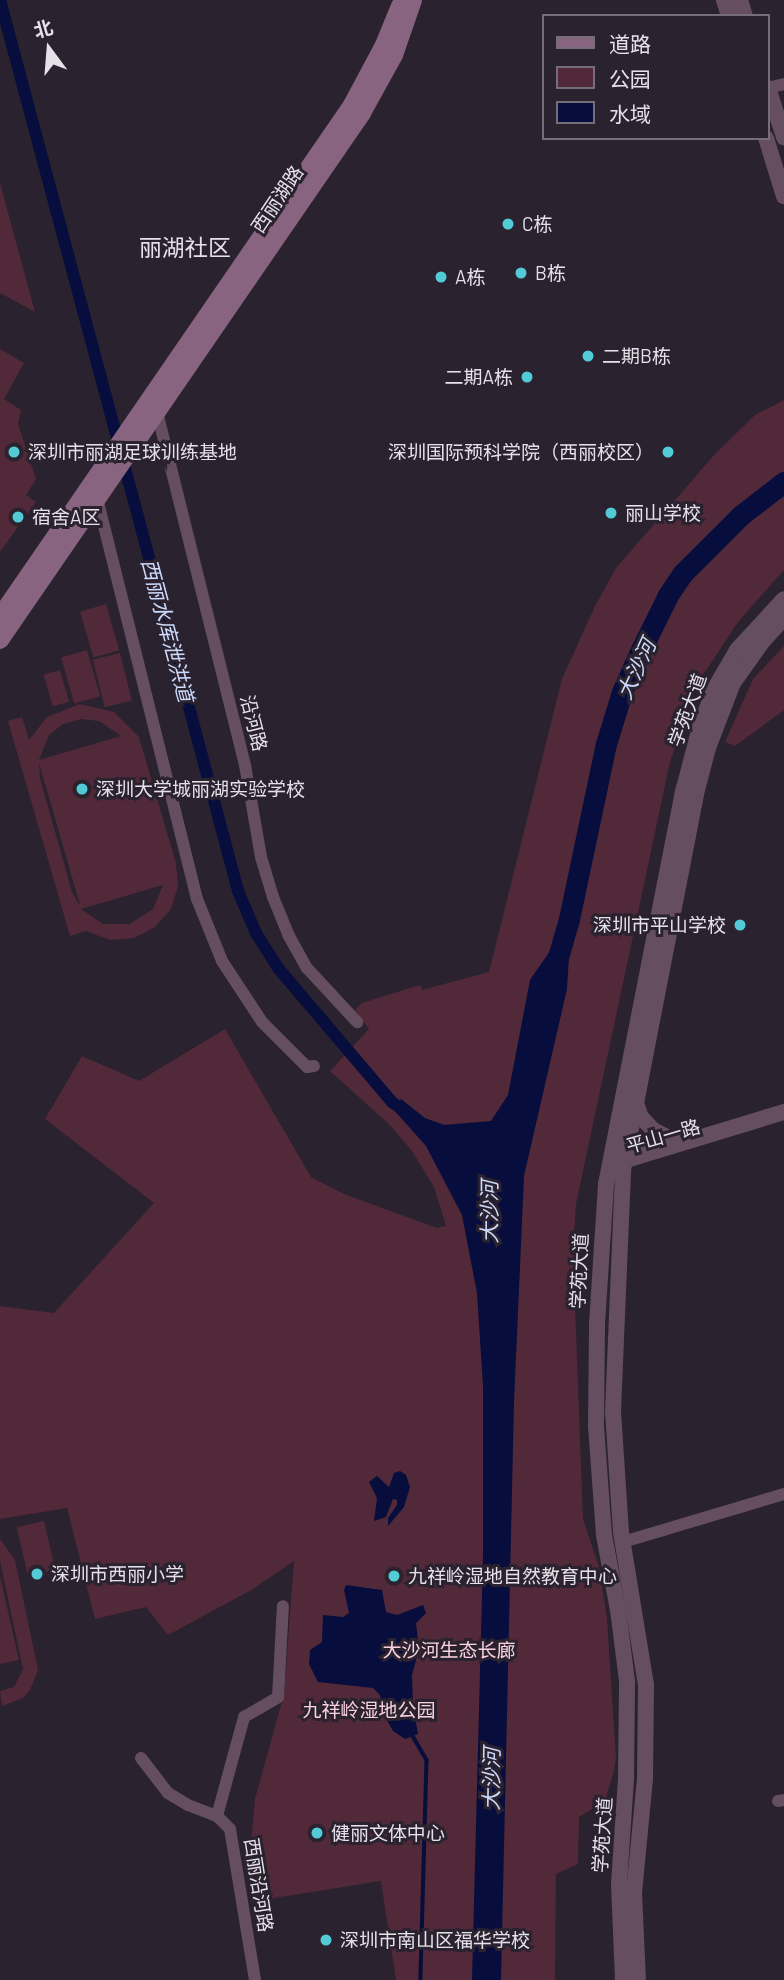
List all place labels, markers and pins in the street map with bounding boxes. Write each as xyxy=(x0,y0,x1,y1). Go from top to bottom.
place label: C栋 xyxy=(522,213,553,235)
marker: C栋 xyxy=(500,216,516,232)
place label: B栋 xyxy=(535,262,566,284)
marker: B栋 xyxy=(513,265,529,281)
place label: A栋 xyxy=(455,266,486,288)
marker: A栋 xyxy=(433,269,449,285)
place label: 二期B栋 xyxy=(602,345,671,367)
marker: 二期B栋 xyxy=(580,348,596,364)
place label: 二期A栋 xyxy=(444,366,513,388)
marker: 二期A栋 xyxy=(519,369,535,385)
place label: 深圳市丽湖足球训练基地 xyxy=(28,441,237,463)
place label: 深圳国际预科学院（西丽校区） xyxy=(388,441,654,463)
marker: 深圳市丽湖足球训练基地 xyxy=(6,444,22,460)
marker: 深圳国际预科学院（西丽校区） xyxy=(660,444,676,460)
place label: 丽山学校 xyxy=(625,502,701,524)
marker: 丽山学校 xyxy=(603,505,619,521)
place label: 宿舍A区 xyxy=(32,506,101,528)
marker: 宿舍A区 xyxy=(10,509,26,525)
place label: 深圳大学城丽湖实验学校 xyxy=(96,778,305,800)
marker: 深圳大学城丽湖实验学校 xyxy=(74,781,90,797)
place label: 深圳市平山学校 xyxy=(593,914,726,936)
marker: 深圳市平山学校 xyxy=(732,917,748,933)
place label: 深圳市西丽小学 xyxy=(51,1563,184,1585)
place label: 九祥岭湿地自然教育中心 xyxy=(408,1565,617,1587)
marker: 深圳市西丽小学 xyxy=(29,1566,45,1582)
marker: 九祥岭湿地自然教育中心 xyxy=(386,1568,402,1584)
place label: 健丽文体中心 xyxy=(331,1822,445,1844)
marker: 健丽文体中心 xyxy=(309,1825,325,1841)
place label: 深圳市南山区福华学校 xyxy=(340,1929,530,1951)
marker: 深圳市南山区福华学校 xyxy=(318,1932,334,1948)

